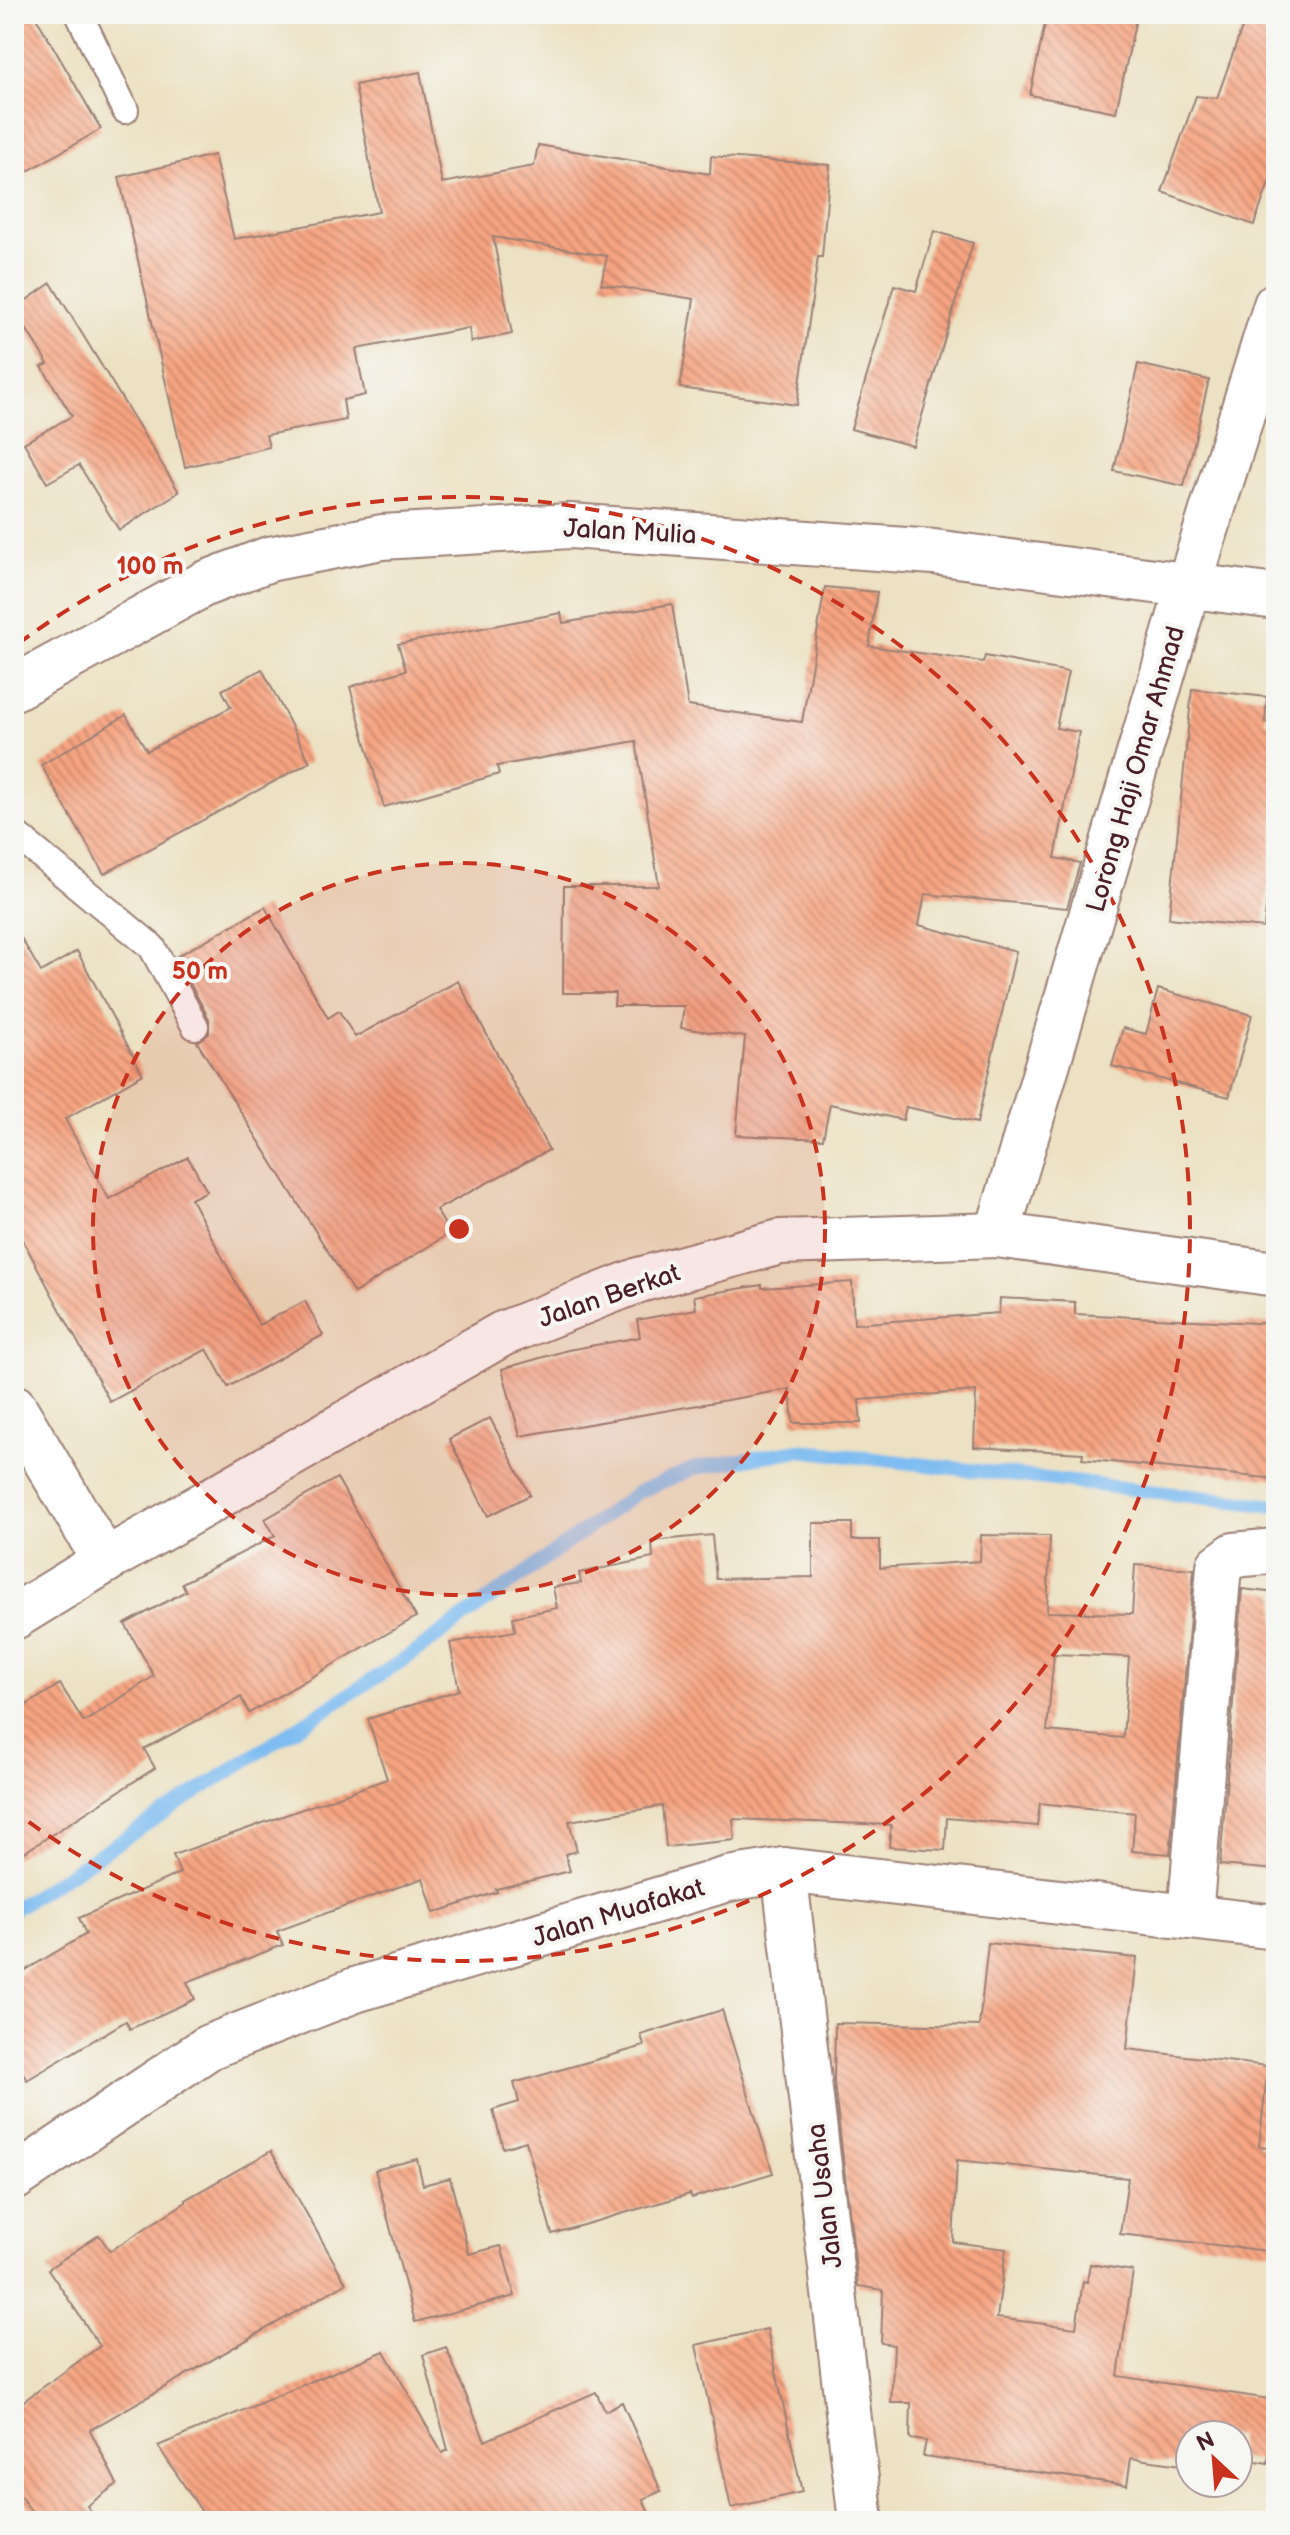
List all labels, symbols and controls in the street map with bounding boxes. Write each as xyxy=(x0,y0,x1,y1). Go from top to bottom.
street label: Jalan Mulia xyxy=(563,514,697,551)
text: 100 m xyxy=(117,552,183,581)
street label: Lorong Haji Omar Ahmad xyxy=(1081,623,1192,916)
text: 50 m xyxy=(172,957,228,986)
centre of rings xyxy=(445,1215,473,1243)
street label: Jalan Berkat xyxy=(535,1258,684,1335)
street label: Jalan Muafakat xyxy=(529,1873,708,1954)
street label: Jalan Usaha xyxy=(801,2122,850,2270)
north arrow xyxy=(1174,2419,1254,2499)
text: N xyxy=(1193,2427,1219,2458)

